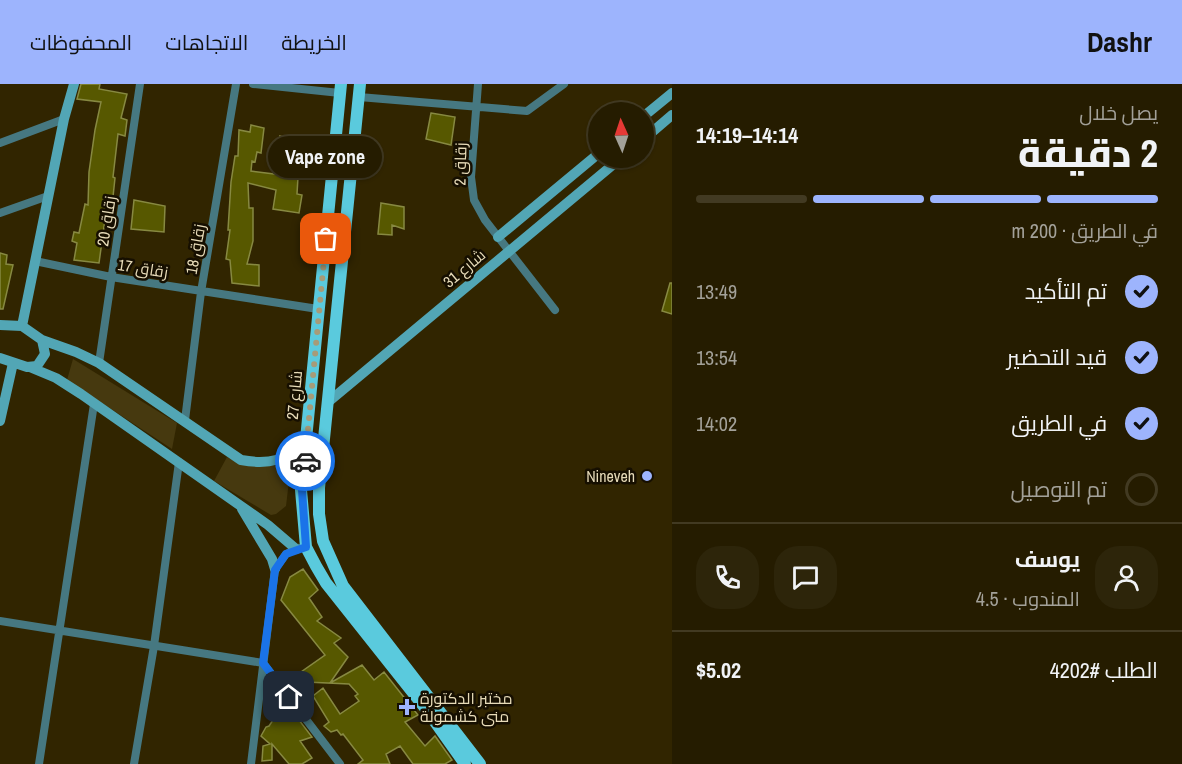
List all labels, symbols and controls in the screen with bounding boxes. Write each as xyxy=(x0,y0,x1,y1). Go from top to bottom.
text: Dashr xyxy=(1087,23,1152,61)
text: المحفوظات xyxy=(30,28,132,57)
text: الاتجاهات xyxy=(165,28,248,57)
text: الخريطة xyxy=(281,28,347,57)
text: يصل خلال xyxy=(1079,99,1158,126)
north arrow xyxy=(588,102,654,168)
map controls xyxy=(588,102,654,168)
text: 14:14–14:19 xyxy=(696,120,798,150)
text: 2 دقيقة xyxy=(1018,127,1158,179)
callout: Vape zone xyxy=(269,137,383,179)
street label: زقاق 2 xyxy=(449,142,471,186)
text: Vape zone xyxy=(285,143,365,170)
street label: زقاق 20 xyxy=(91,194,121,248)
pin xyxy=(300,213,351,264)
text: في الطريق · 200 m xyxy=(1012,217,1158,244)
street label: زقاق 18 xyxy=(180,222,210,276)
icon: bag xyxy=(309,222,342,255)
street label: شارع 31 xyxy=(438,244,491,293)
street label: زقاق 17 xyxy=(116,253,170,283)
icon: check xyxy=(1125,275,1158,308)
text: تم التأكيد xyxy=(1025,276,1107,306)
text: 13:49 xyxy=(696,278,737,305)
icon: check xyxy=(1125,341,1158,374)
text: قيد التحضير xyxy=(1007,342,1107,372)
text: 13:54 xyxy=(696,344,737,371)
street label: شارع 27 xyxy=(281,370,308,421)
icon: check xyxy=(1125,407,1158,440)
text: في الطريق xyxy=(1011,408,1107,438)
text: 14:02 xyxy=(696,410,737,437)
courier xyxy=(275,431,335,491)
icon: car xyxy=(289,445,322,478)
place label: Nineveh xyxy=(586,465,635,487)
marker: Nineveh xyxy=(640,469,654,483)
text: تم التوصيل xyxy=(1011,474,1107,504)
text: يوسف xyxy=(1015,544,1080,574)
button: phone xyxy=(696,546,759,609)
button: chat xyxy=(774,546,837,609)
button: person xyxy=(1095,546,1158,609)
text: المندوب · 4.5 xyxy=(976,585,1080,612)
text: $5.02 xyxy=(696,655,741,685)
text: الطلب #4202 xyxy=(1050,655,1158,685)
pin xyxy=(263,671,314,722)
icon: home xyxy=(272,680,305,713)
place label: مختبر الدكتورة منى كشمولة xyxy=(420,687,513,727)
marker: مختبر الدكتورة منى كشمولة xyxy=(398,698,416,716)

